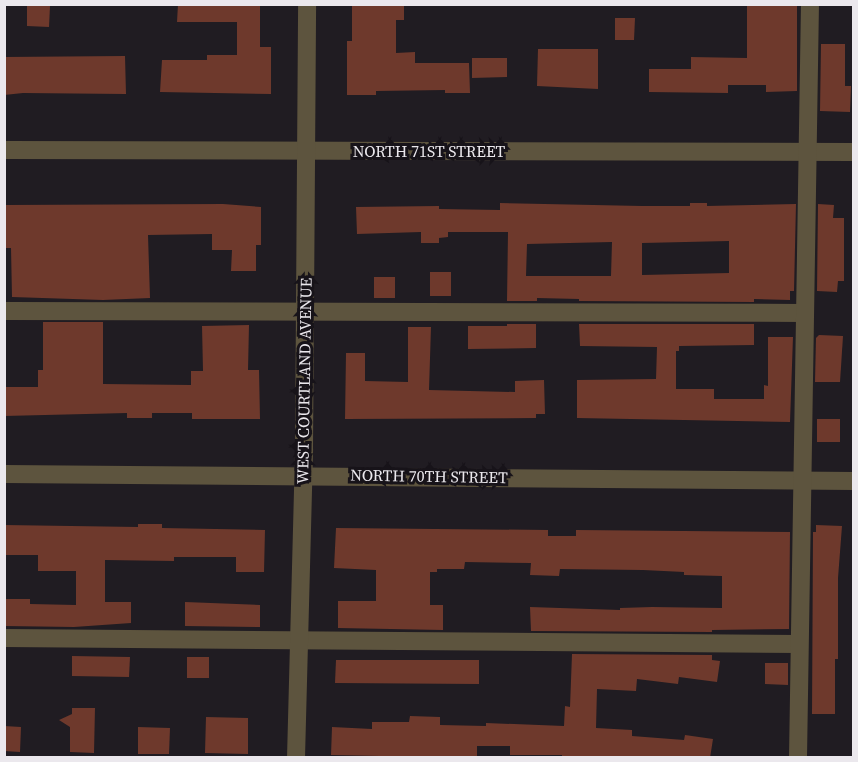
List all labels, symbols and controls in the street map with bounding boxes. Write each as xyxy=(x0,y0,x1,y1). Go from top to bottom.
street label: NORTH 71ST STREET xyxy=(353,141,505,161)
street label: WEST COURTLAND AVENUE xyxy=(293,277,315,485)
street label: NORTH 70TH STREET xyxy=(350,465,508,487)

